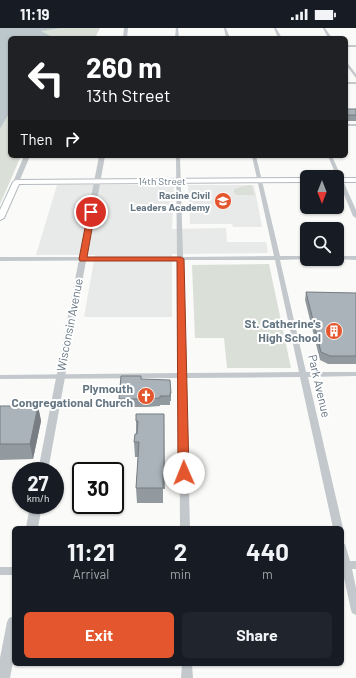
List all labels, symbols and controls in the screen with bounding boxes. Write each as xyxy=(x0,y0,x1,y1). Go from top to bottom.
text: 11:19 xyxy=(20,5,49,23)
text: 260 m xyxy=(86,50,162,84)
icon: left xyxy=(20,52,72,104)
text: 13th Street xyxy=(86,84,171,106)
icon: right xyxy=(61,128,83,150)
text: Then xyxy=(20,130,53,148)
north arrow xyxy=(300,170,344,214)
map controls xyxy=(300,170,344,266)
street label: 14th Street xyxy=(138,175,186,187)
place label: Racine Civil Leaders Academy xyxy=(130,189,210,213)
school or university icon: Racine Civil Leaders Academy xyxy=(213,191,233,211)
pin xyxy=(74,195,108,229)
icon: arrive xyxy=(80,201,102,223)
button: search xyxy=(300,222,344,266)
street label: Wisconsin Avenue xyxy=(53,277,85,372)
place label: St. Catherine's High School xyxy=(245,316,321,344)
building icon: St. Catherine's High School xyxy=(324,321,344,341)
street label: Park Avenue xyxy=(306,353,334,419)
place label: Plymouth Congregational Church xyxy=(12,381,133,409)
church icon: Plymouth Congregational Church xyxy=(136,386,156,406)
position arrow xyxy=(163,452,205,494)
speed limit sign: 30 xyxy=(72,462,124,514)
text: 27 xyxy=(27,471,49,495)
text: km/h xyxy=(27,492,49,504)
text: 11:21 xyxy=(67,537,115,566)
text: 2 xyxy=(174,537,187,566)
text: 440 xyxy=(246,537,289,566)
text: Arrival xyxy=(73,566,109,582)
text: min xyxy=(170,566,191,582)
text: m xyxy=(262,566,273,582)
button: Exit xyxy=(24,612,174,658)
button: Share xyxy=(182,612,332,658)

